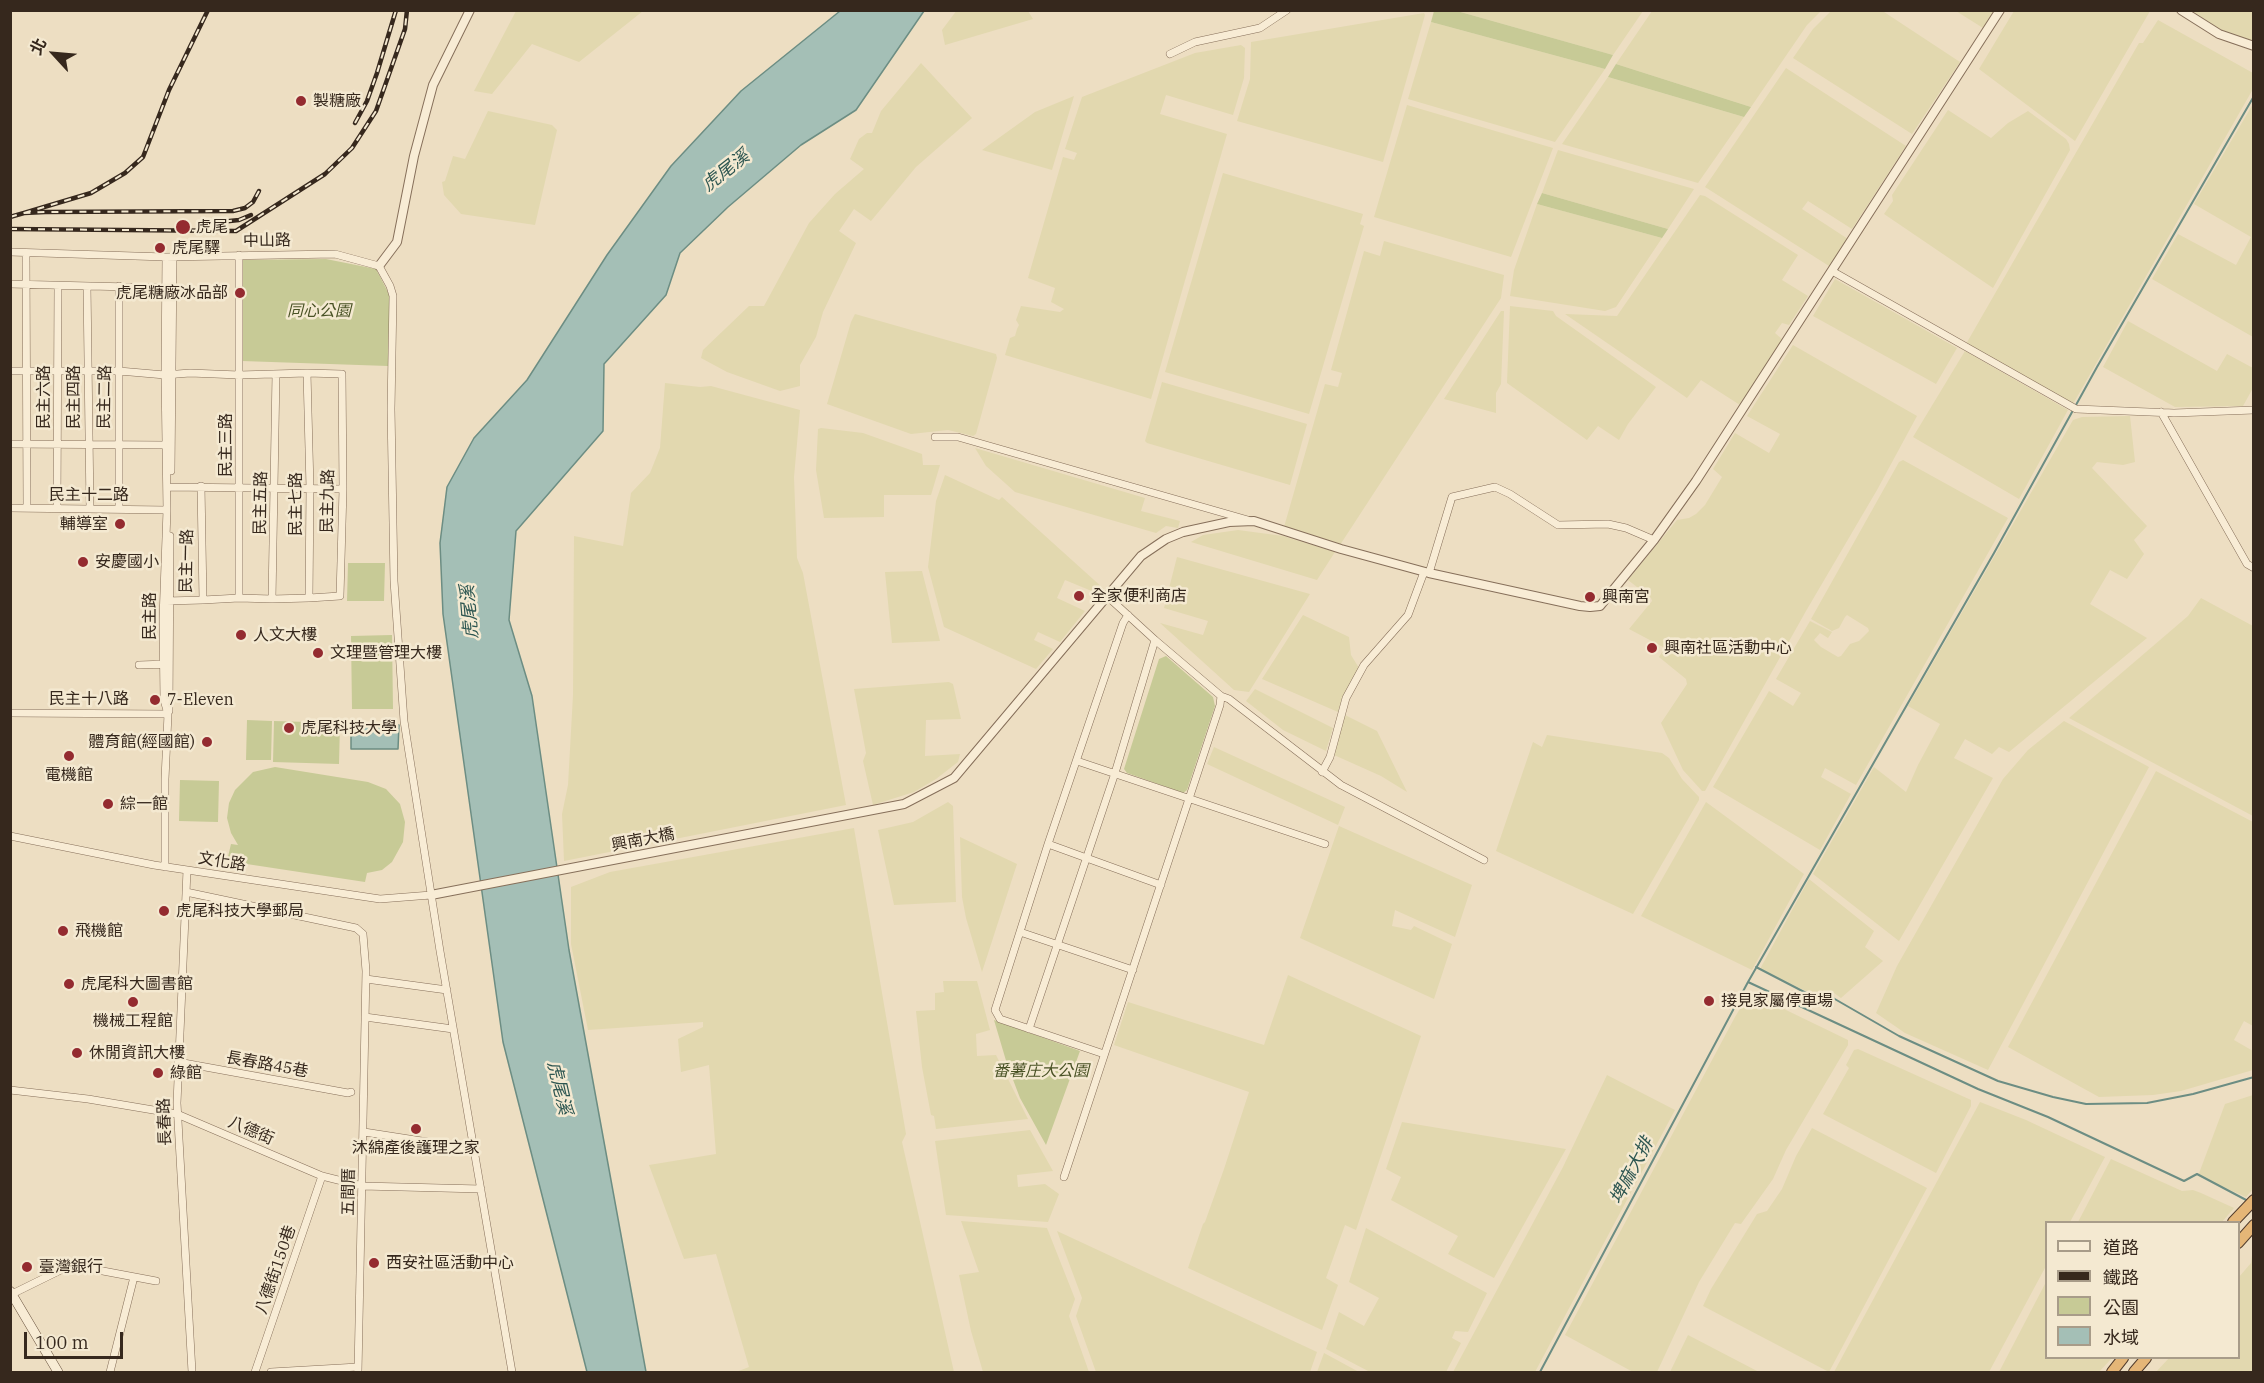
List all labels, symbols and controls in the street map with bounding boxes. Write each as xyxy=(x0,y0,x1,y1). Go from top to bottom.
north arrow xyxy=(24,24,84,84)
text: 北 xyxy=(25,35,50,58)
place label: 製糖廠 xyxy=(313,91,361,111)
marker: 製糖廠 xyxy=(294,94,308,108)
water label: 虎尾溪 xyxy=(698,146,754,196)
place label: 虎尾 xyxy=(196,217,228,237)
marker: 虎尾 xyxy=(174,218,192,236)
street label: 中山路 xyxy=(243,231,291,251)
place label: 虎尾驛 xyxy=(172,238,220,258)
marker: 虎尾驛 xyxy=(153,241,167,255)
place label: 虎尾糖廠冰品部 xyxy=(116,283,228,303)
marker: 虎尾糖廠冰品部 xyxy=(233,286,247,300)
park label: 同心公園 xyxy=(287,301,351,321)
street label: 民主六路 xyxy=(34,365,54,429)
street label: 民主四路 xyxy=(64,365,84,429)
street label: 民主二路 xyxy=(95,365,115,429)
street label: 民主三路 xyxy=(216,413,236,477)
street label: 民主九路 xyxy=(318,469,338,533)
street label: 民主五路 xyxy=(251,471,271,535)
street label: 民主七路 xyxy=(286,472,306,536)
street label: 民主十二路 xyxy=(49,485,129,505)
place label: 輔導室 xyxy=(60,514,108,534)
marker: 輔導室 xyxy=(113,517,127,531)
street label: 民主一路 xyxy=(177,529,197,593)
place label: 安慶國小 xyxy=(95,552,159,572)
marker: 安慶國小 xyxy=(76,555,90,569)
water label: 虎尾溪 xyxy=(457,584,483,640)
place label: 全家便利商店 xyxy=(1091,586,1187,606)
place label: 興南宮 xyxy=(1602,587,1650,607)
marker: 全家便利商店 xyxy=(1072,589,1086,603)
marker: 興南宮 xyxy=(1583,590,1597,604)
street label: 民主路 xyxy=(140,592,160,640)
place label: 人文大樓 xyxy=(253,625,317,645)
marker: 人文大樓 xyxy=(234,628,248,642)
place label: 興南社區活動中心 xyxy=(1664,638,1792,658)
marker: 興南社區活動中心 xyxy=(1645,641,1659,655)
place label: 文理暨管理大樓 xyxy=(330,643,442,663)
marker: 文理暨管理大樓 xyxy=(311,646,325,660)
street label: 民主十八路 xyxy=(49,689,129,709)
place label: 7-Eleven xyxy=(167,690,234,710)
marker: 7-Eleven xyxy=(148,693,162,707)
place label: 虎尾科技大學 xyxy=(301,718,397,738)
marker: 虎尾科技大學 xyxy=(282,721,296,735)
place label: 體育館(經國館) xyxy=(88,732,195,752)
marker: 體育館(經國館) xyxy=(200,735,214,749)
marker: 電機館 xyxy=(62,749,76,763)
place label: 電機館 xyxy=(45,765,93,785)
place label: 綜一館 xyxy=(120,794,168,814)
marker: 綜一館 xyxy=(101,797,115,811)
street label: 興南大橋 xyxy=(610,824,676,856)
street label: 文化路 xyxy=(197,849,247,875)
place label: 虎尾科技大學郵局 xyxy=(176,901,304,921)
marker: 虎尾科技大學郵局 xyxy=(157,904,171,918)
place label: 飛機館 xyxy=(75,921,123,941)
marker: 飛機館 xyxy=(56,924,70,938)
place label: 虎尾科大圖書館 xyxy=(81,974,193,994)
marker: 虎尾科大圖書館 xyxy=(62,977,76,991)
place label: 接見家屬停車場 xyxy=(1721,991,1833,1011)
marker: 接見家屬停車場 xyxy=(1702,994,1716,1008)
marker: 機械工程館 xyxy=(126,995,140,1009)
place label: 機械工程館 xyxy=(93,1011,173,1031)
place label: 休閒資訊大樓 xyxy=(89,1043,185,1063)
marker: 休閒資訊大樓 xyxy=(70,1046,84,1060)
street label: 長春路45巷 xyxy=(224,1048,310,1082)
water label: 虎尾溪 xyxy=(542,1059,576,1117)
park label: 番薯庄大公園 xyxy=(993,1061,1089,1081)
place label: 綠館 xyxy=(170,1063,202,1083)
marker: 綠館 xyxy=(151,1066,165,1080)
street label: 長春路 xyxy=(155,1098,175,1146)
street label: 八德街 xyxy=(225,1113,277,1149)
marker: 沐綿產後護理之家 xyxy=(409,1122,423,1136)
water label: 埤麻大排 xyxy=(1606,1134,1658,1208)
place label: 沐綿產後護理之家 xyxy=(352,1138,480,1158)
street label: 五間厝 xyxy=(339,1168,359,1216)
legend xyxy=(2045,1221,2240,1359)
street label: 八德街150巷 xyxy=(252,1223,300,1317)
text: 道路 xyxy=(2103,1236,2139,1259)
place label: 西安社區活動中心 xyxy=(386,1253,514,1273)
marker: 西安社區活動中心 xyxy=(367,1256,381,1270)
place label: 臺灣銀行 xyxy=(39,1257,103,1277)
marker: 臺灣銀行 xyxy=(20,1260,34,1274)
text: 鐵路 xyxy=(2103,1266,2139,1289)
text: 公園 xyxy=(2103,1296,2139,1319)
scale bar xyxy=(27,1320,126,1358)
text: 水域 xyxy=(2103,1326,2139,1349)
text: 100 m xyxy=(35,1331,89,1354)

